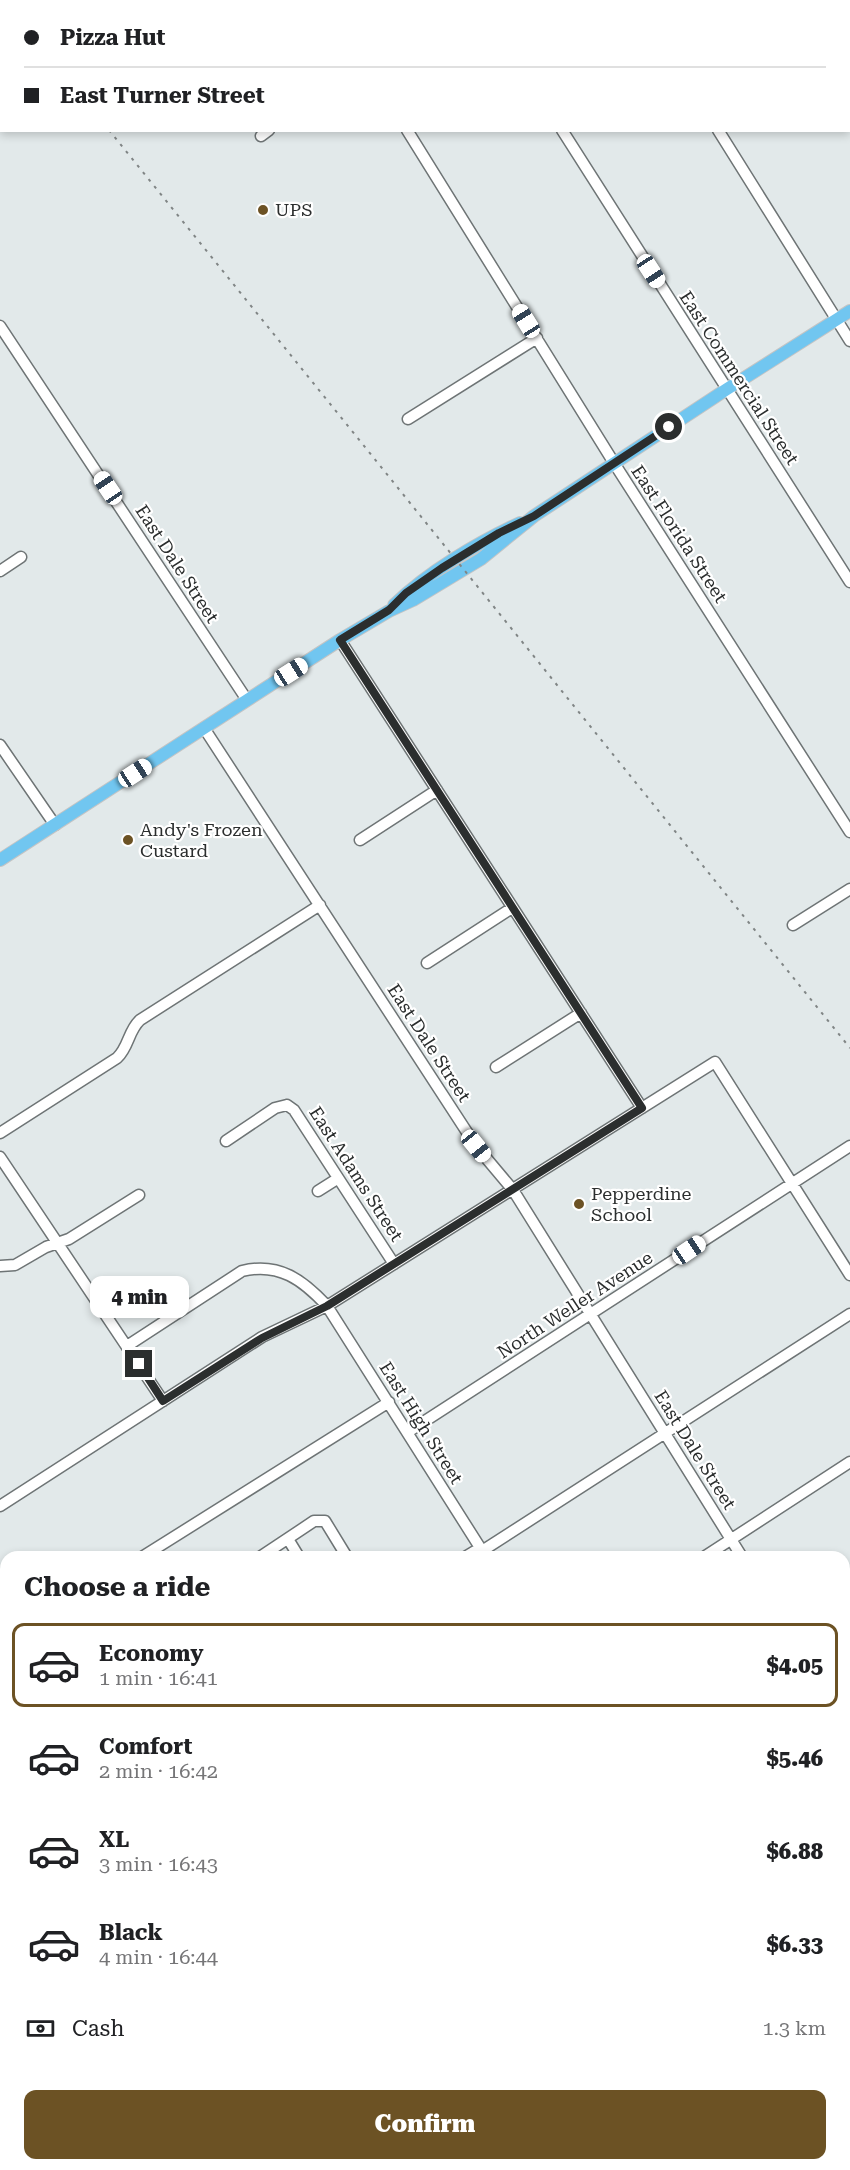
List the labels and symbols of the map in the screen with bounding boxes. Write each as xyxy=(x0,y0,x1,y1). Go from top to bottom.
place label: UPS xyxy=(275,199,312,220)
marker: UPS xyxy=(256,203,270,217)
car xyxy=(634,251,668,291)
street label: East Commercial Street xyxy=(675,287,804,469)
car xyxy=(509,301,543,341)
route start xyxy=(655,413,682,440)
street label: East Florida Street xyxy=(627,461,732,606)
car xyxy=(90,468,126,508)
street label: East Dale Street xyxy=(131,501,224,627)
car xyxy=(271,655,311,689)
car xyxy=(115,756,155,790)
place label: Andy's Frozen Custard xyxy=(140,819,263,861)
marker: Andy's Frozen Custard xyxy=(121,833,135,847)
street label: East Dale Street xyxy=(383,980,476,1106)
street label: East Adams Street xyxy=(305,1102,408,1245)
car xyxy=(458,1126,494,1166)
place label: Pepperdine School xyxy=(591,1183,692,1225)
marker: Pepperdine School xyxy=(572,1197,586,1211)
car xyxy=(669,1232,709,1268)
street label: North Weller Avenue xyxy=(493,1247,656,1363)
callout: 4 min xyxy=(90,1277,188,1319)
route end xyxy=(125,1350,152,1377)
street label: East High Street xyxy=(375,1358,468,1488)
street label: East Dale Street xyxy=(650,1386,741,1513)

